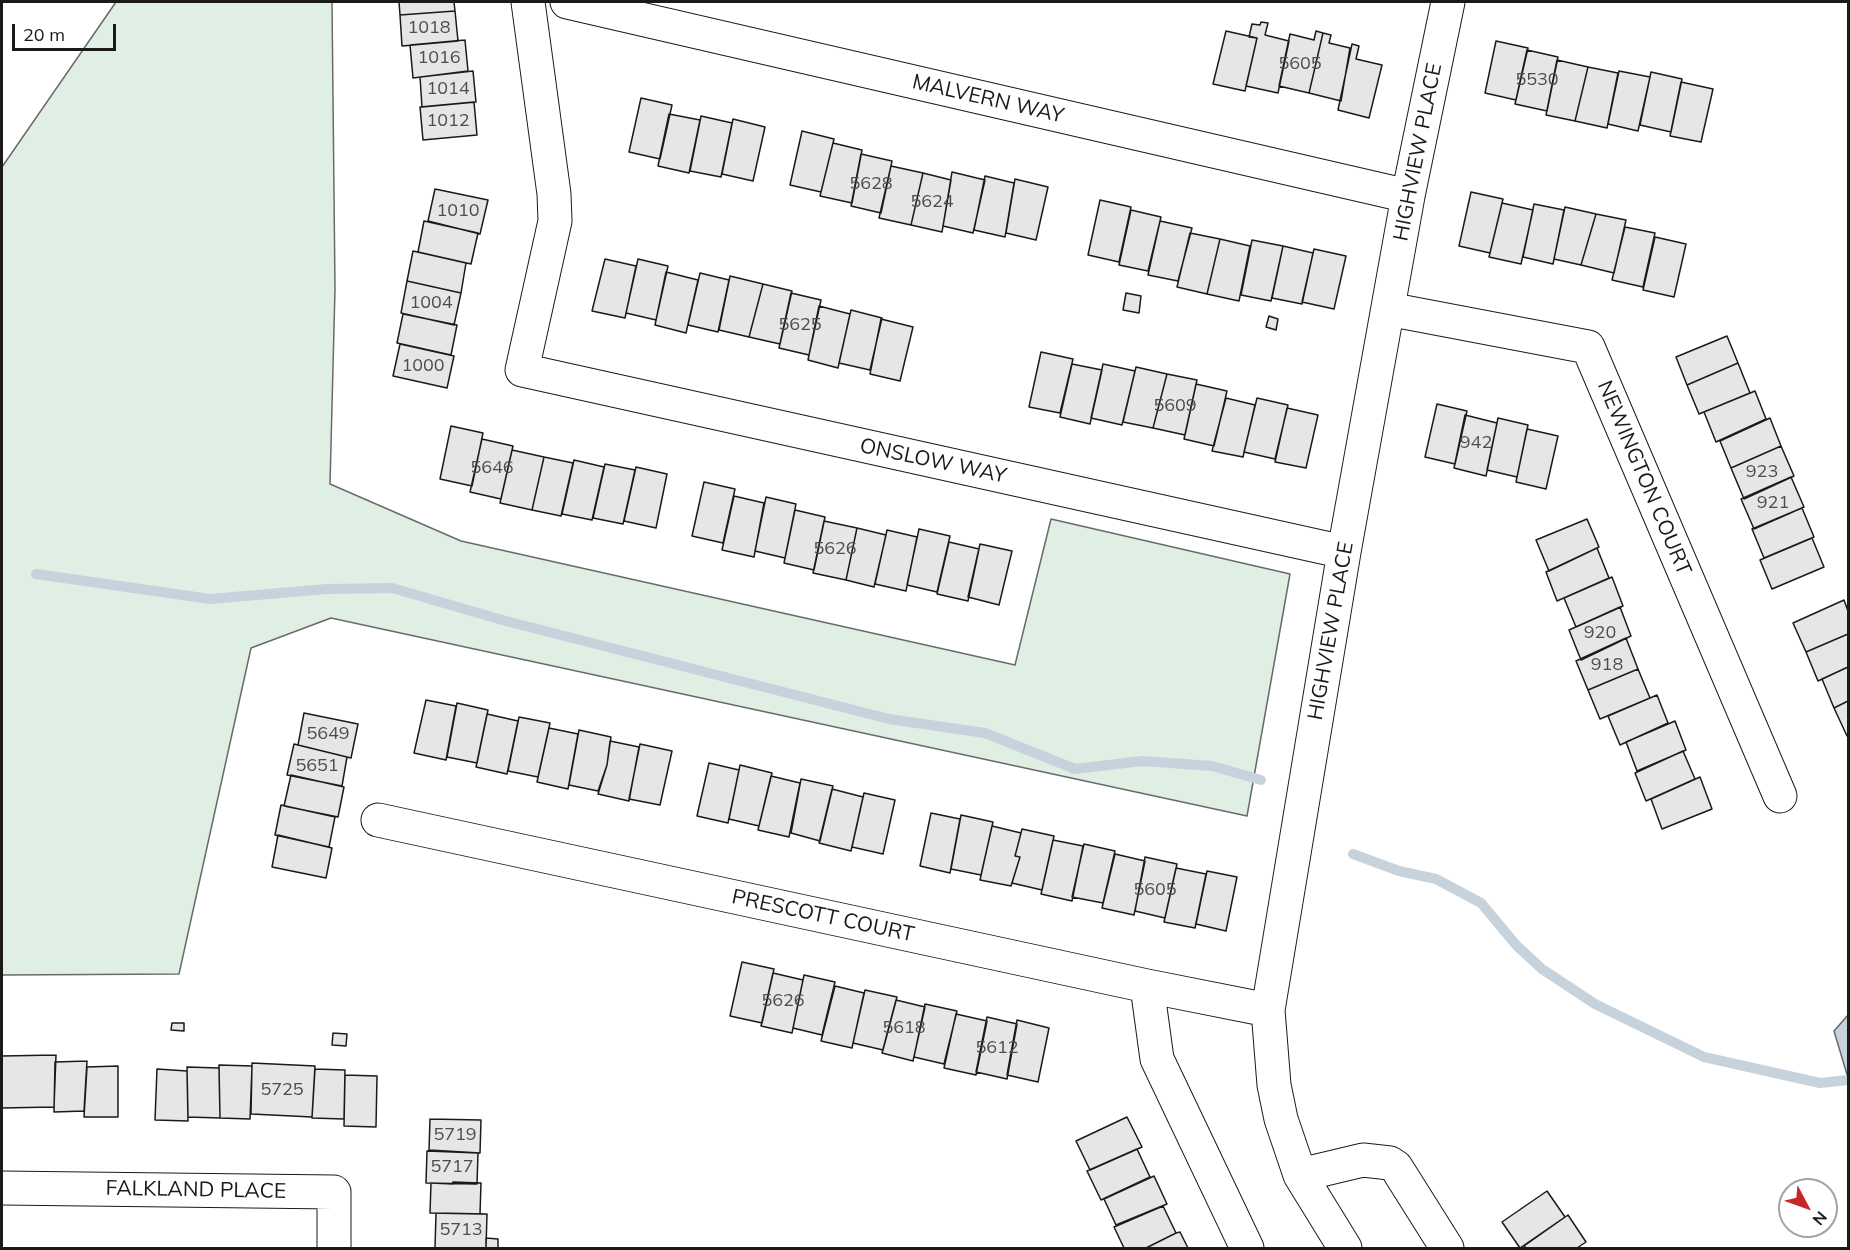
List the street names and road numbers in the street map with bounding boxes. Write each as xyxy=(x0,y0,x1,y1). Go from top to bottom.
street label: HIGHVIEW PLACE xyxy=(1388,61,1448,243)
street label: MALVERN WAY xyxy=(910,69,1066,129)
street label: NEWINGTON COURT xyxy=(1592,377,1696,579)
street label: ONSLOW WAY xyxy=(857,433,1009,489)
street label: HIGHVIEW PLACE xyxy=(1303,540,1359,722)
street label: PRESCOTT COURT xyxy=(729,884,917,948)
street label: FALKLAND PLACE xyxy=(105,1176,287,1204)

